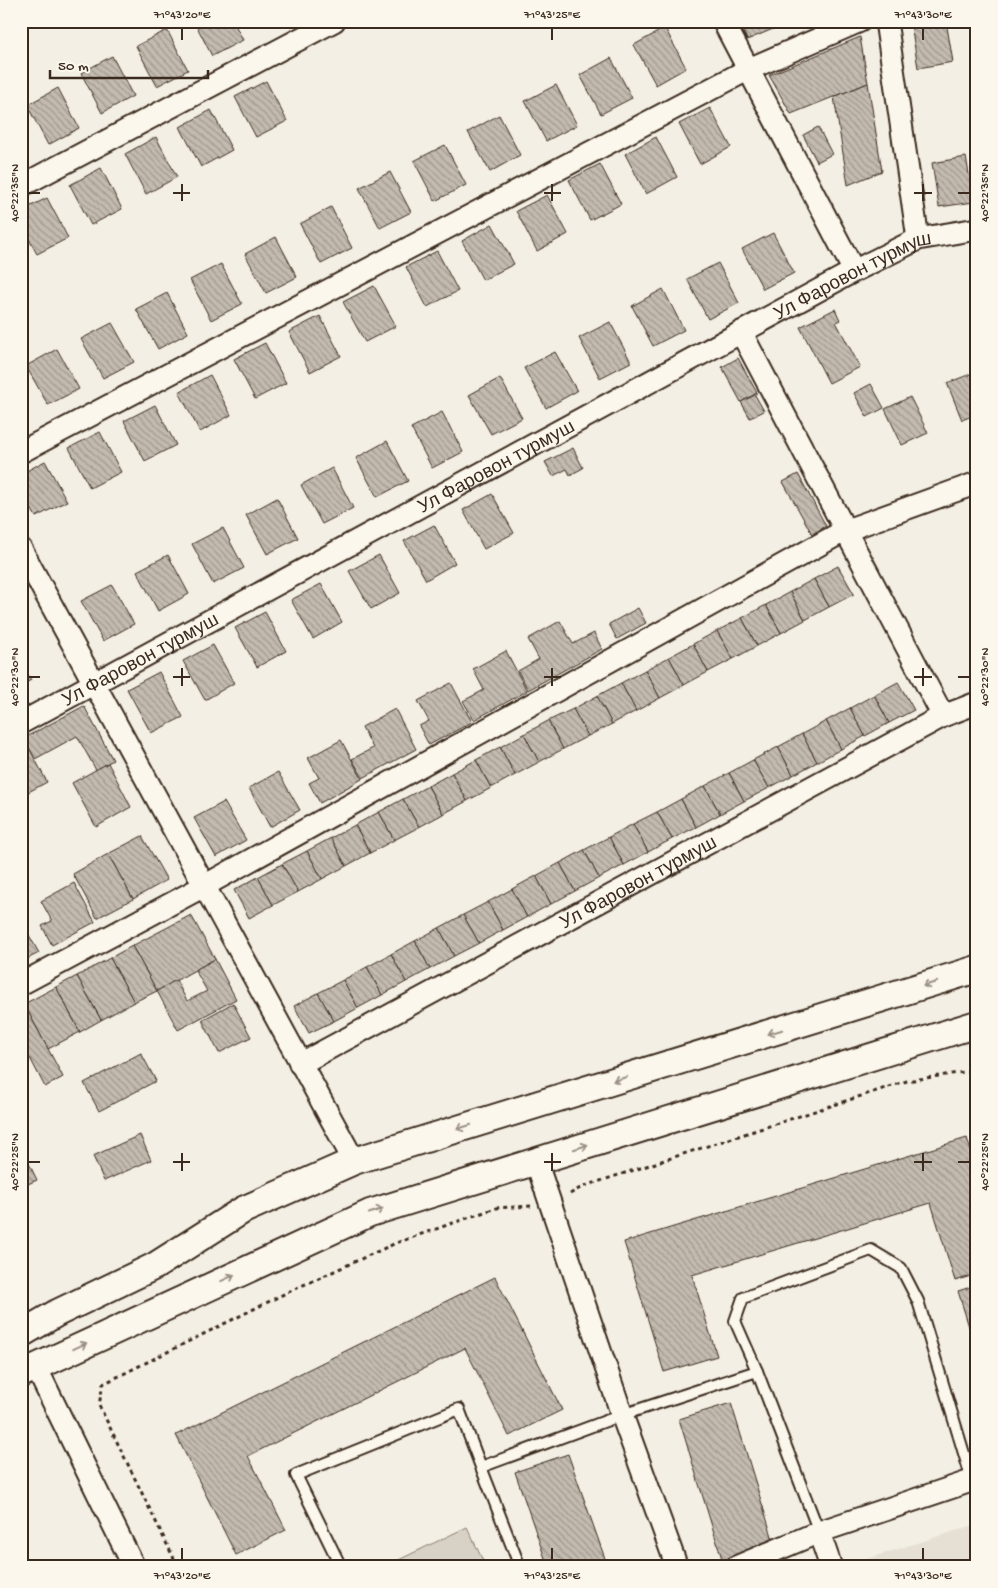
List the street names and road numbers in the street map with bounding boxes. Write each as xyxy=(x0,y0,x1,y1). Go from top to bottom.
street label: Ул Фаровон турмуш xyxy=(771,229,933,327)
street label: Ул Фаровон турмуш xyxy=(415,417,580,520)
street label: Ул Фаровон турмуш xyxy=(59,610,224,714)
street label: Ул Фаровон турмуш xyxy=(557,833,722,936)

